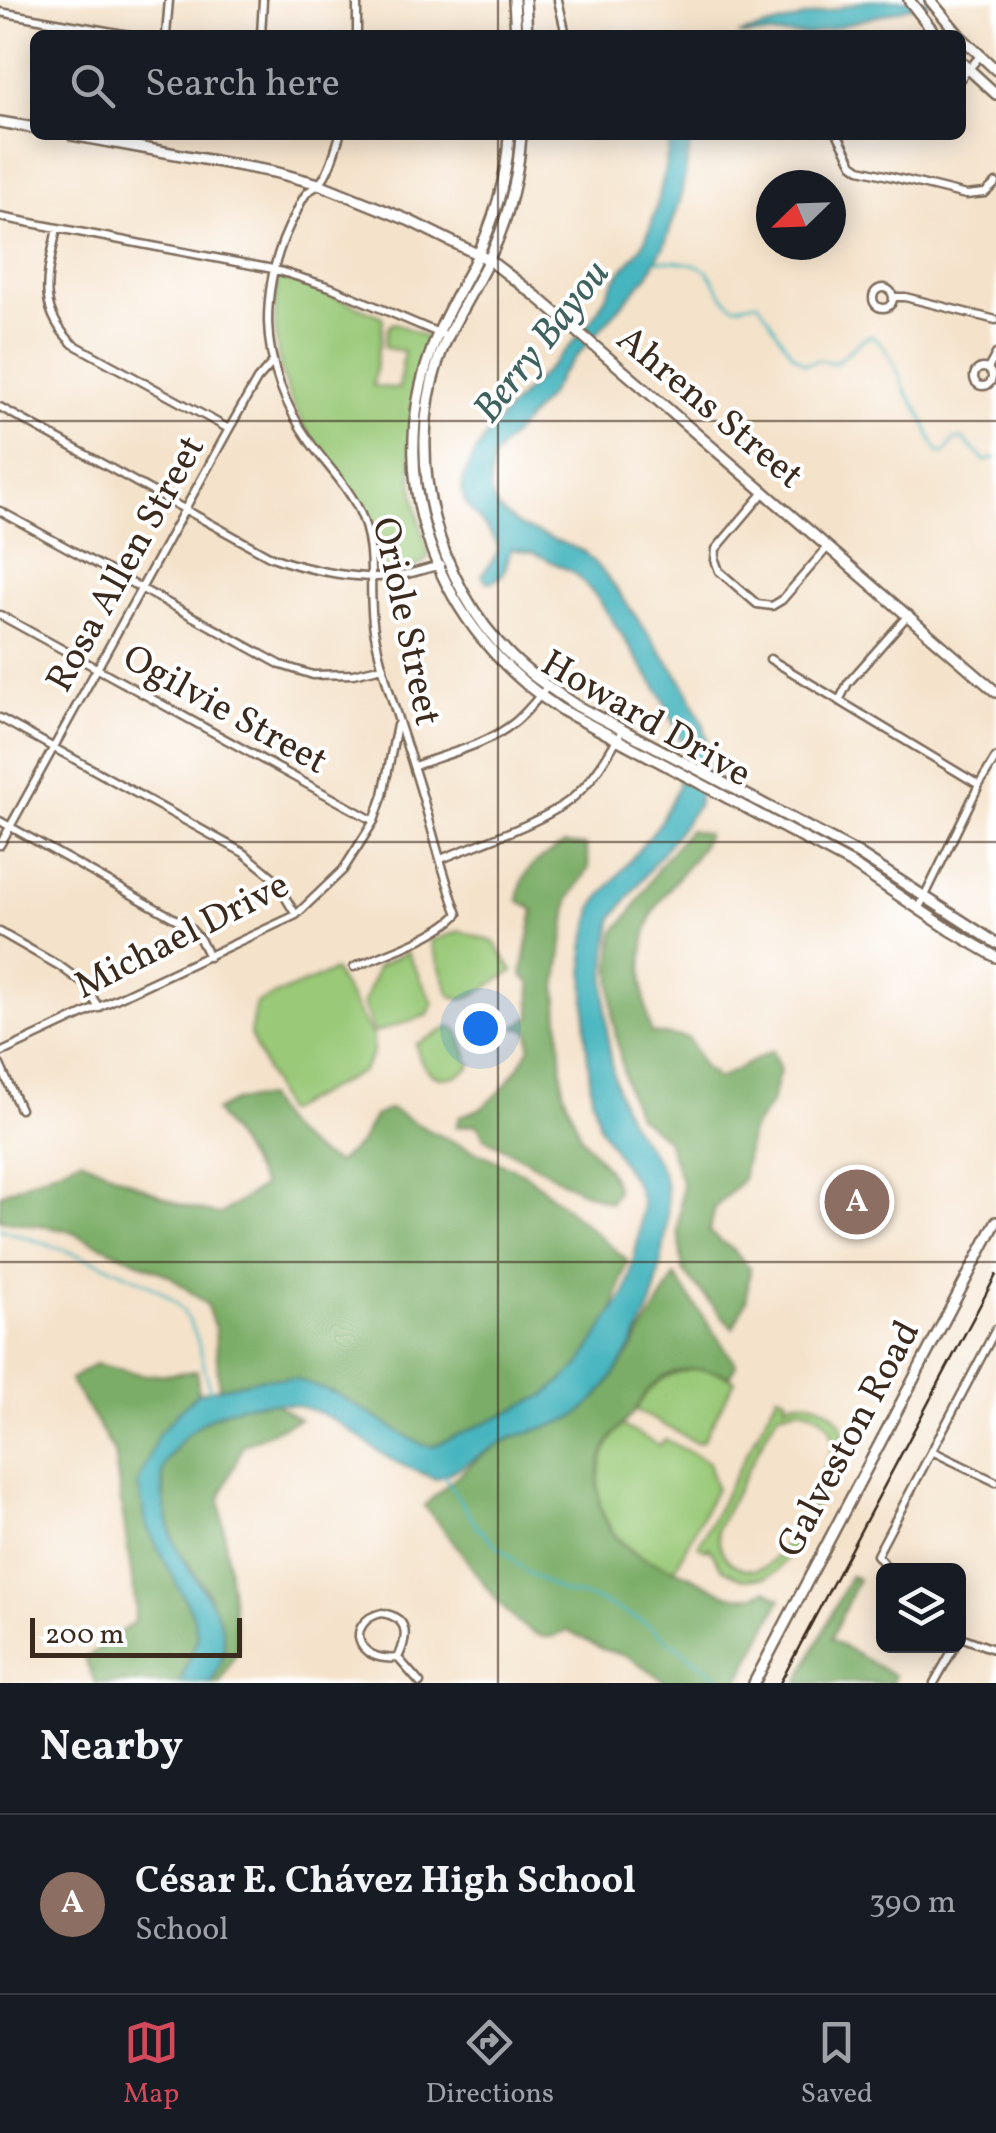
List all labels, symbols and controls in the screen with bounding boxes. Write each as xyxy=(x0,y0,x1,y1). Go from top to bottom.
search box xyxy=(30,30,966,140)
icon: search xyxy=(65,58,120,113)
text: Search here xyxy=(145,59,340,112)
north arrow xyxy=(756,170,846,260)
water label: Berry Bayou xyxy=(462,249,625,436)
street label: Ahrens Street xyxy=(604,315,814,503)
street label: Rosa Allen Street xyxy=(35,427,219,702)
street label: Oriole Street xyxy=(357,513,452,731)
street label: Ogilvie Street xyxy=(112,633,336,789)
street label: Howard Drive xyxy=(530,638,760,802)
street label: Michael Drive xyxy=(66,860,299,1014)
your location xyxy=(455,1003,506,1054)
pin: A xyxy=(824,1164,890,1240)
street label: Galveston Road xyxy=(765,1312,935,1567)
map controls xyxy=(876,1563,966,1653)
button: layers xyxy=(876,1563,966,1653)
scale bar xyxy=(30,1613,242,1658)
text: 200 m xyxy=(45,1616,124,1655)
text: Nearby xyxy=(40,1719,183,1778)
text: César E. Chávez High School xyxy=(135,1856,636,1909)
text: A xyxy=(61,1882,84,1926)
text: 390 m xyxy=(869,1882,956,1926)
text: School xyxy=(135,1909,229,1953)
tab: Map xyxy=(123,2015,179,2114)
tab: Directions xyxy=(426,2015,554,2114)
tab: Saved xyxy=(801,2015,873,2114)

